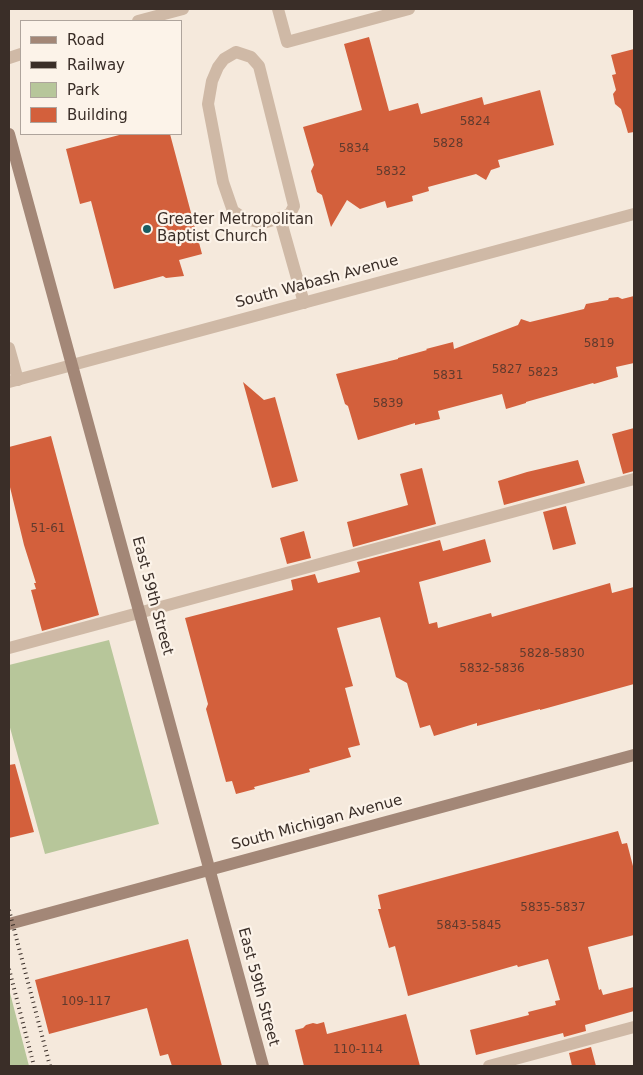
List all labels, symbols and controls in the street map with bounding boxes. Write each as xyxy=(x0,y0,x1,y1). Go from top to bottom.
legend xyxy=(20,20,182,135)
text: Road xyxy=(67,31,105,49)
text: Railway xyxy=(67,56,125,74)
text: Park xyxy=(67,81,99,99)
text: Building xyxy=(67,106,128,124)
house number: 5824 xyxy=(460,115,490,129)
house number: 5828 xyxy=(433,137,463,151)
house number: 5834 xyxy=(339,142,369,156)
house number: 5832 xyxy=(376,165,406,179)
place label: Greater Metropolitan Baptist Church xyxy=(157,211,314,246)
marker: Greater Metropolitan Baptist Church xyxy=(141,223,153,235)
street label: South Wabash Avenue xyxy=(234,252,400,312)
house number: 5819 xyxy=(584,337,614,351)
house number: 5827 xyxy=(492,363,522,377)
house number: 5823 xyxy=(528,366,558,380)
house number: 5831 xyxy=(433,369,463,383)
house number: 5839 xyxy=(373,397,403,411)
house number: 51-61 xyxy=(31,522,65,536)
street label: East 59th Street xyxy=(128,535,176,657)
house number: 5828-5830 xyxy=(519,647,585,661)
house number: 5832-5836 xyxy=(459,662,525,676)
street label: South Michigan Avenue xyxy=(230,792,404,854)
house number: 5835-5837 xyxy=(520,901,586,915)
house number: 5843-5845 xyxy=(436,919,502,933)
street label: East 59th Street xyxy=(234,926,282,1048)
house number: 109-117 xyxy=(61,995,111,1009)
house number: 110-114 xyxy=(333,1043,383,1057)

